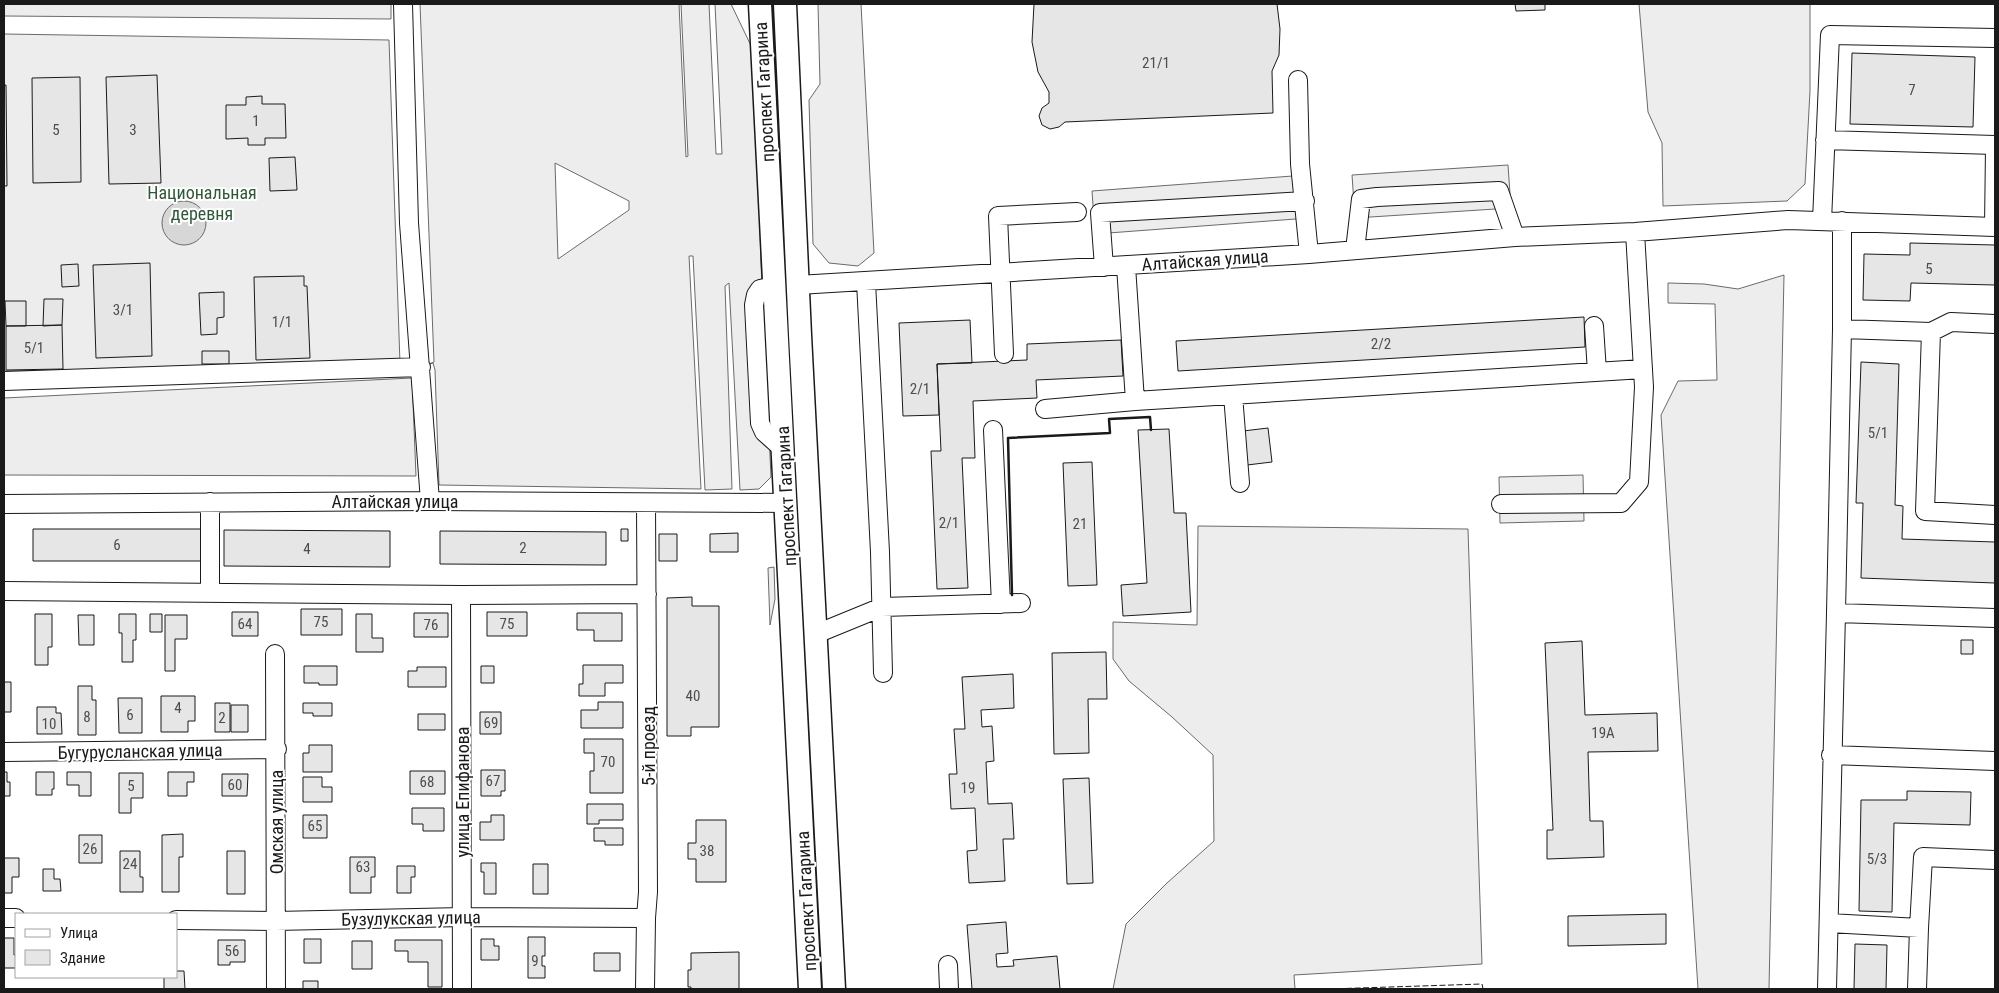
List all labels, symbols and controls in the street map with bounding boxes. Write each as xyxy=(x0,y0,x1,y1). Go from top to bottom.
street label: проспект Гагарина xyxy=(750,21,778,163)
house number: 21/1 xyxy=(1142,54,1170,72)
house number: 7 xyxy=(1908,81,1916,99)
house number: 1 xyxy=(252,112,260,130)
house number: 5 xyxy=(52,121,60,139)
house number: 3 xyxy=(129,121,137,139)
park label: Национальная деревня xyxy=(147,182,257,224)
street label: Алтайская улица xyxy=(1141,245,1269,275)
house number: 5 xyxy=(1925,260,1933,278)
house number: 3/1 xyxy=(113,301,133,319)
house number: 1/1 xyxy=(272,313,292,331)
house number: 2/2 xyxy=(1371,335,1391,353)
house number: 5/1 xyxy=(24,339,44,357)
house number: 2/1 xyxy=(910,380,930,398)
house number: 5/1 xyxy=(1868,424,1888,442)
street label: проспект Гагарина xyxy=(772,425,800,567)
street label: Алтайская улица xyxy=(332,491,458,512)
house number: 2/1 xyxy=(939,514,959,532)
house number: 21 xyxy=(1073,515,1087,533)
house number: 6 xyxy=(113,536,121,554)
house number: 2 xyxy=(519,539,527,557)
house number: 4 xyxy=(303,540,311,558)
house number: 75 xyxy=(314,613,328,631)
house number: 64 xyxy=(238,615,252,633)
house number: 75 xyxy=(500,615,514,633)
house number: 76 xyxy=(424,616,438,634)
house number: 40 xyxy=(686,687,700,705)
house number: 4 xyxy=(174,699,182,717)
house number: 6 xyxy=(126,706,134,724)
street label: 5-й проезд xyxy=(638,706,659,786)
house number: 8 xyxy=(83,708,91,726)
house number: 2 xyxy=(218,709,226,727)
house number: 69 xyxy=(484,714,498,732)
house number: 10 xyxy=(42,715,56,733)
house number: 19А xyxy=(1591,724,1615,742)
street label: улица Епифанова xyxy=(452,727,473,857)
street label: Бугурусланская улица xyxy=(57,739,223,763)
house number: 70 xyxy=(601,753,615,771)
street label: Омская улица xyxy=(266,770,287,874)
house number: 67 xyxy=(486,772,500,790)
house number: 68 xyxy=(420,773,434,791)
house number: 60 xyxy=(228,776,242,794)
house number: 5 xyxy=(127,777,135,795)
house number: 19 xyxy=(961,779,975,797)
house number: 65 xyxy=(308,817,322,835)
street label: проспект Гагарина xyxy=(792,830,820,972)
house number: 26 xyxy=(83,840,97,858)
house number: 38 xyxy=(700,842,714,860)
house number: 5/3 xyxy=(1867,850,1887,868)
house number: 24 xyxy=(123,855,137,873)
house number: 63 xyxy=(356,858,370,876)
street label: Бузулукская улица xyxy=(341,906,481,930)
legend xyxy=(15,913,178,978)
text: Улица xyxy=(60,924,98,942)
house number: 56 xyxy=(225,942,239,960)
text: Здание xyxy=(60,949,105,967)
house number: 9 xyxy=(531,952,539,970)

